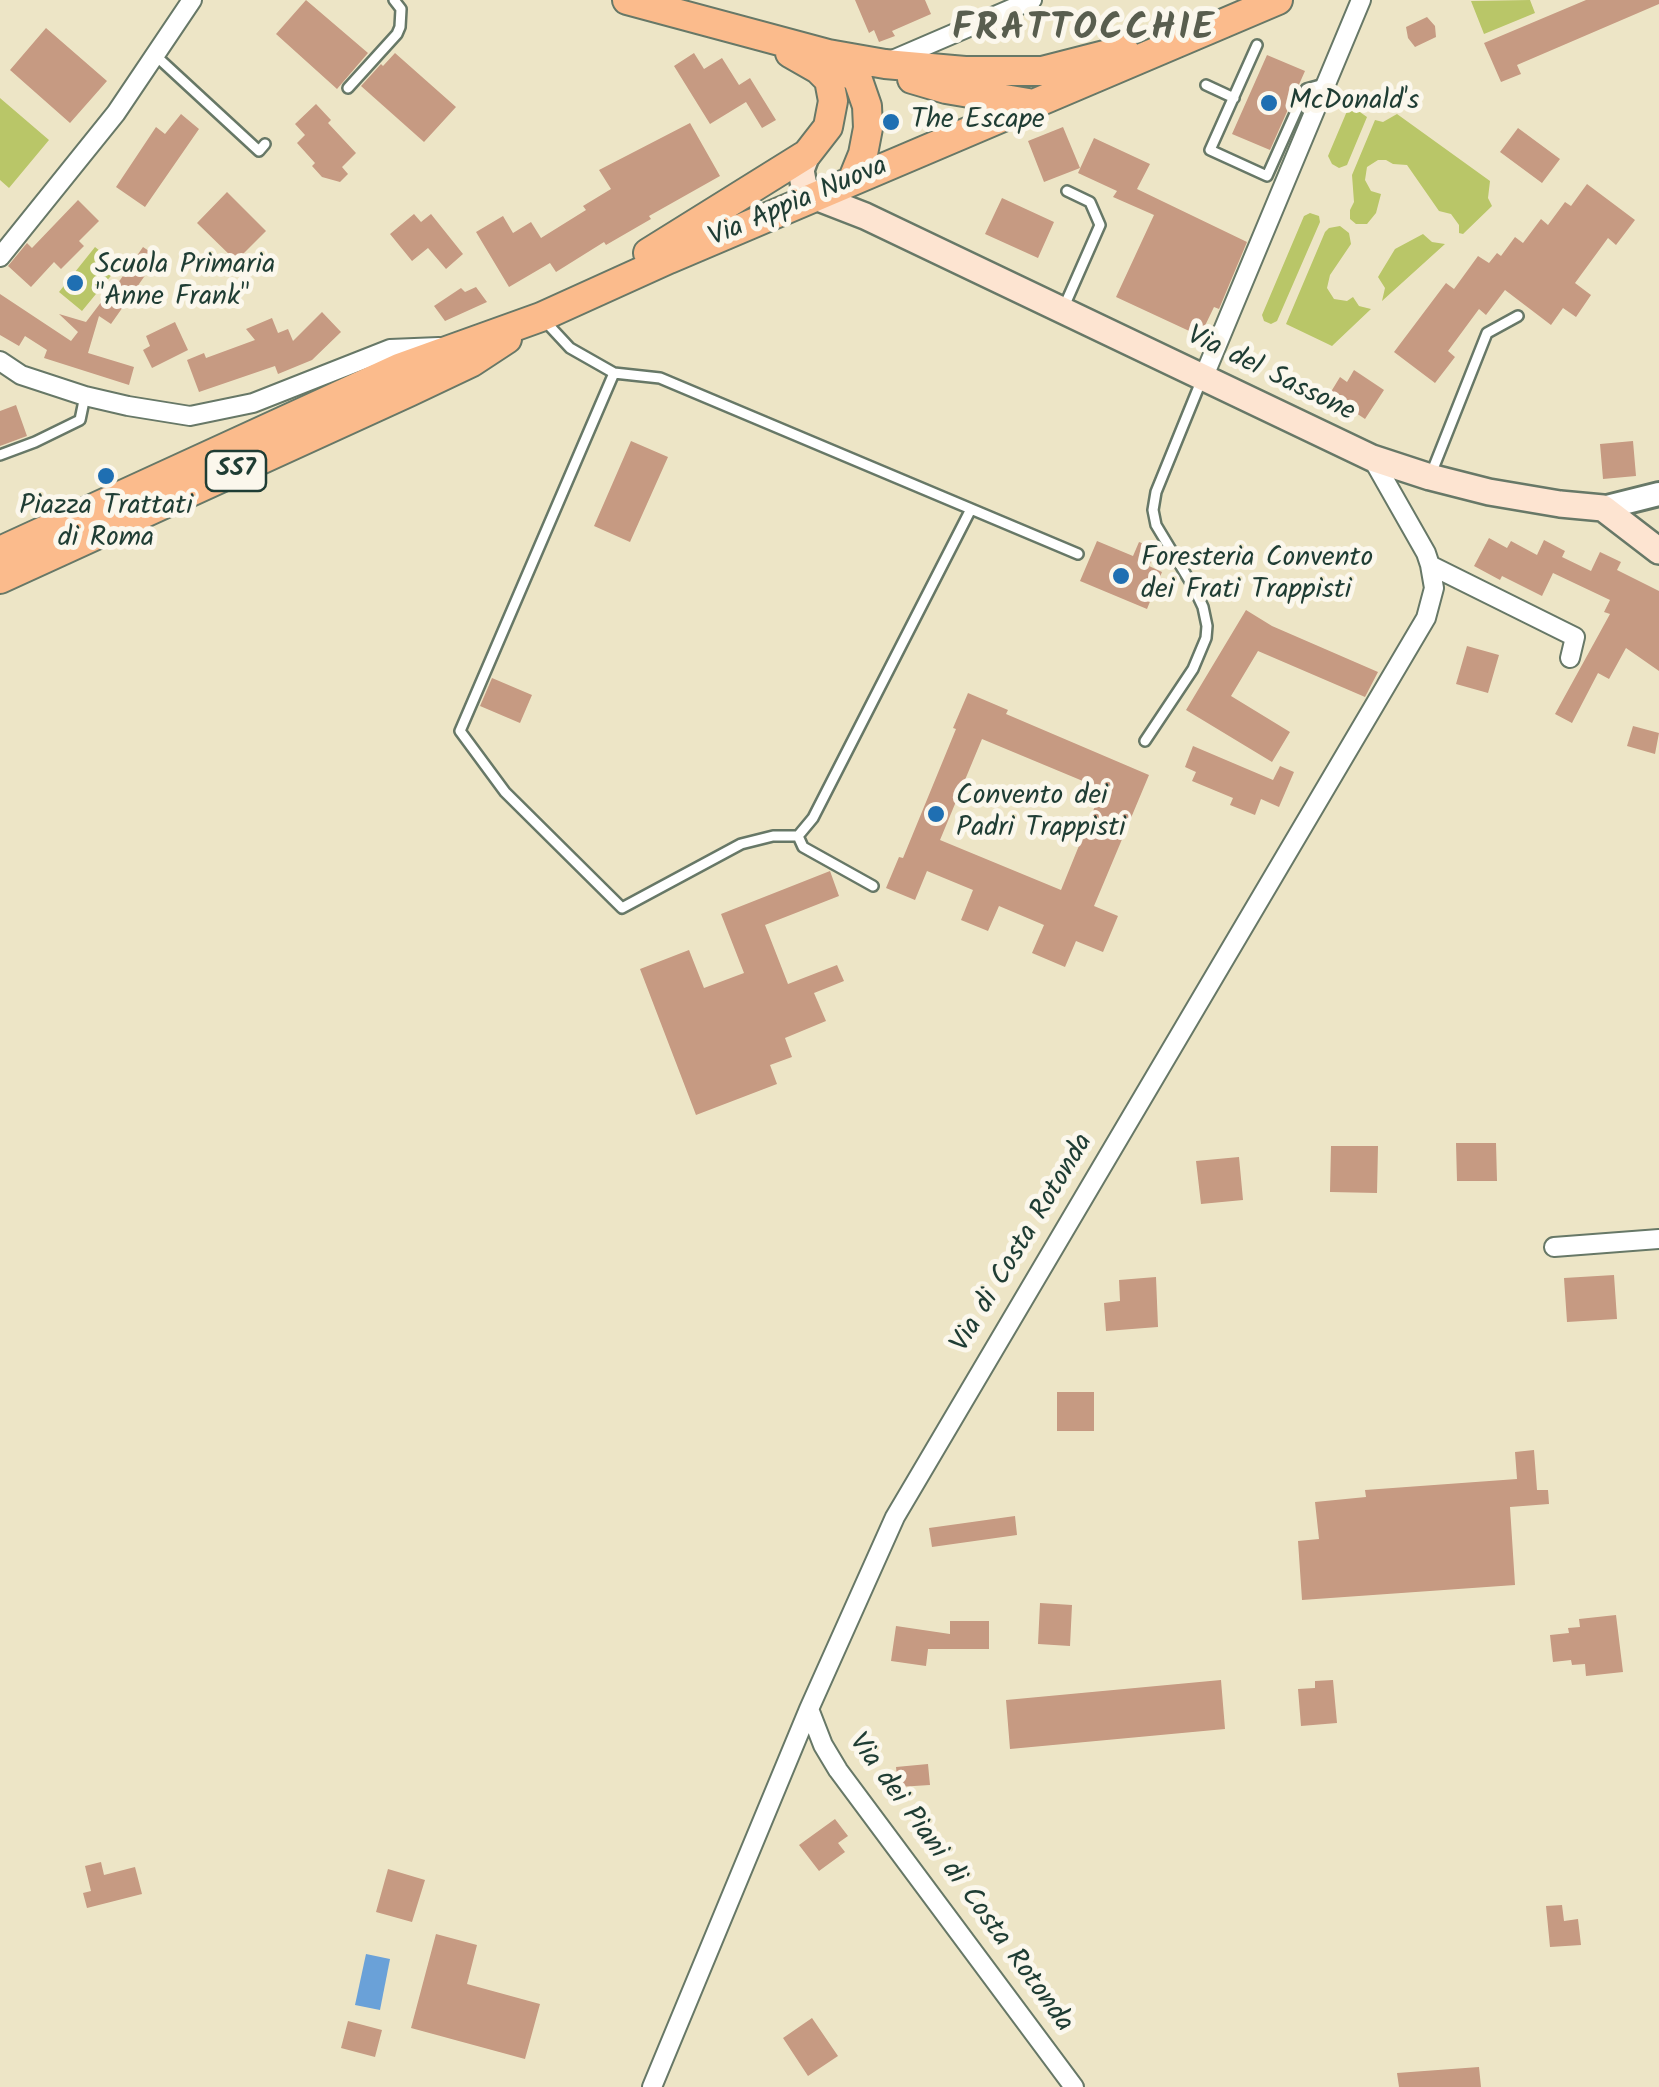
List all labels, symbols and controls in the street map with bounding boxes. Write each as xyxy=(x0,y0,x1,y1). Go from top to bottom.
district label: FRATTOCCHIE xyxy=(952,10,1216,56)
place label: McDonald's xyxy=(1289,86,1419,120)
marker: McDonald's xyxy=(1258,92,1280,114)
place label: The Escape xyxy=(911,105,1045,139)
marker: The Escape xyxy=(880,111,902,133)
street label: Via Appia Nuova xyxy=(705,151,893,257)
place label: Scuola Primaria "Anne Frank" xyxy=(95,250,275,316)
marker: Scuola Primaria "Anne Frank" xyxy=(64,272,86,294)
street label: Via del Sassone xyxy=(1181,321,1359,431)
road number: SS7 xyxy=(206,451,266,491)
marker: Piazza Trattati di Roma xyxy=(95,465,117,487)
place label: Piazza Trattati di Roma xyxy=(19,491,193,557)
place label: Foresteria Convento dei Frati Trappisti xyxy=(1141,543,1373,609)
marker: Foresteria Convento dei Frati Trappisti xyxy=(1110,565,1132,587)
place label: Convento dei Padri Trappisti xyxy=(956,781,1126,847)
marker: Convento dei Padri Trappisti xyxy=(925,803,947,825)
street label: Via di Costa Rotonda xyxy=(945,1129,1103,1359)
street label: Via dei Piani di Costa Rotonda xyxy=(839,1728,1079,2040)

